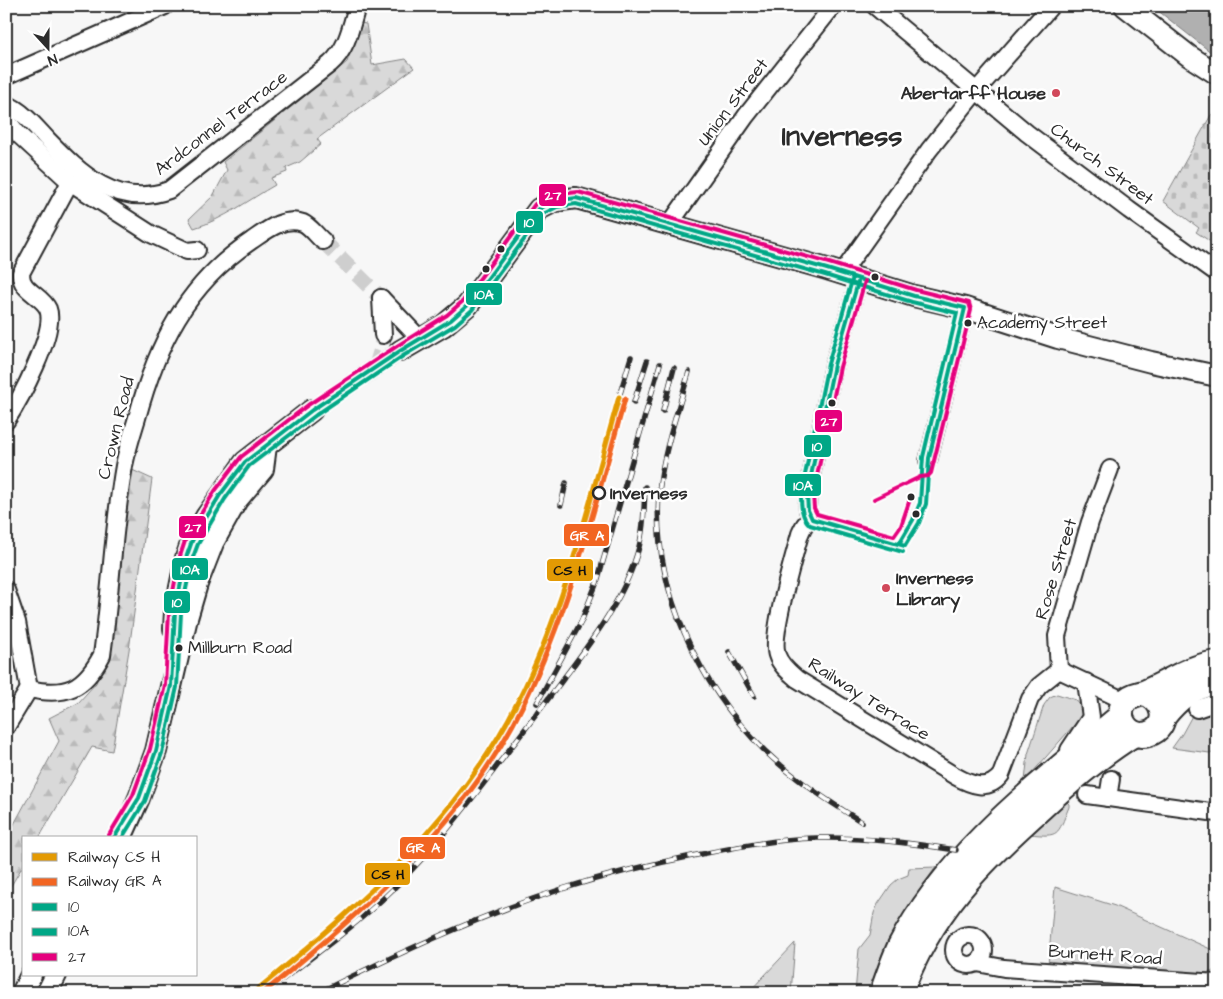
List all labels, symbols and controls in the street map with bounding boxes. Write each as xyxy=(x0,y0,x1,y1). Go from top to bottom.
north arrow xyxy=(22,22,72,72)
text: N xyxy=(44,48,60,70)
street label: Union Street xyxy=(692,52,775,151)
street label: Ardconnel Terrace xyxy=(149,64,293,181)
place label: Abertarff House xyxy=(901,81,1046,106)
marker: Abertarff House xyxy=(1050,87,1062,99)
district label: Inverness xyxy=(782,117,902,156)
street label: Church Street xyxy=(1045,117,1160,212)
line badge: 27 xyxy=(538,183,567,207)
text: 27 xyxy=(544,186,562,206)
line badge: 10 xyxy=(515,210,544,234)
text: 10 xyxy=(524,213,534,233)
unlabelled marker xyxy=(496,244,506,254)
unlabelled marker xyxy=(481,264,491,274)
unlabelled marker xyxy=(870,272,880,282)
line badge: 10A xyxy=(465,282,503,306)
text: 10A xyxy=(474,285,495,305)
place label: Academy Street xyxy=(977,311,1107,336)
marker: Academy Street xyxy=(963,318,973,328)
street label: Crown Road xyxy=(91,374,141,482)
unlabelled marker xyxy=(827,398,837,408)
line badge: 27 xyxy=(814,409,843,433)
text: 27 xyxy=(820,412,838,432)
line badge: 10 xyxy=(803,434,832,458)
text: 10 xyxy=(812,437,822,457)
line badge: 10A xyxy=(784,473,822,497)
text: 10A xyxy=(793,476,814,496)
place label: Inverness xyxy=(610,481,688,506)
marker: Inverness xyxy=(592,486,606,500)
unlabelled marker xyxy=(906,492,916,502)
unlabelled marker xyxy=(911,509,921,519)
line badge: 27 xyxy=(178,515,207,539)
street label: Rose Street xyxy=(1029,515,1083,623)
text: 27 xyxy=(184,518,202,538)
line badge: GR A xyxy=(563,523,610,547)
text: GR A xyxy=(570,526,605,546)
line badge: 10A xyxy=(171,557,209,581)
line badge: CS H xyxy=(546,558,594,582)
text: 10A xyxy=(180,560,201,580)
text: CS H xyxy=(554,561,587,581)
place label: Inverness Library xyxy=(896,566,974,613)
marker: Inverness Library xyxy=(880,582,892,594)
line badge: 10 xyxy=(163,590,191,614)
text: 10 xyxy=(172,593,182,613)
place label: Millburn Road xyxy=(188,636,292,660)
marker: Millburn Road xyxy=(174,643,184,653)
street label: Railway Terrace xyxy=(803,651,935,748)
legend xyxy=(22,836,198,976)
line badge: GR A xyxy=(399,836,446,860)
text: GR A xyxy=(406,838,441,858)
text: Railway CS H xyxy=(68,847,160,869)
line badge: CS H xyxy=(364,862,411,886)
text: CS H xyxy=(372,865,405,885)
text: Railway GR A xyxy=(68,871,162,893)
text: 10 xyxy=(68,897,80,918)
text: 10A xyxy=(68,921,89,942)
street label: Burnett Road xyxy=(1047,939,1163,971)
text: 27 xyxy=(68,947,86,968)

